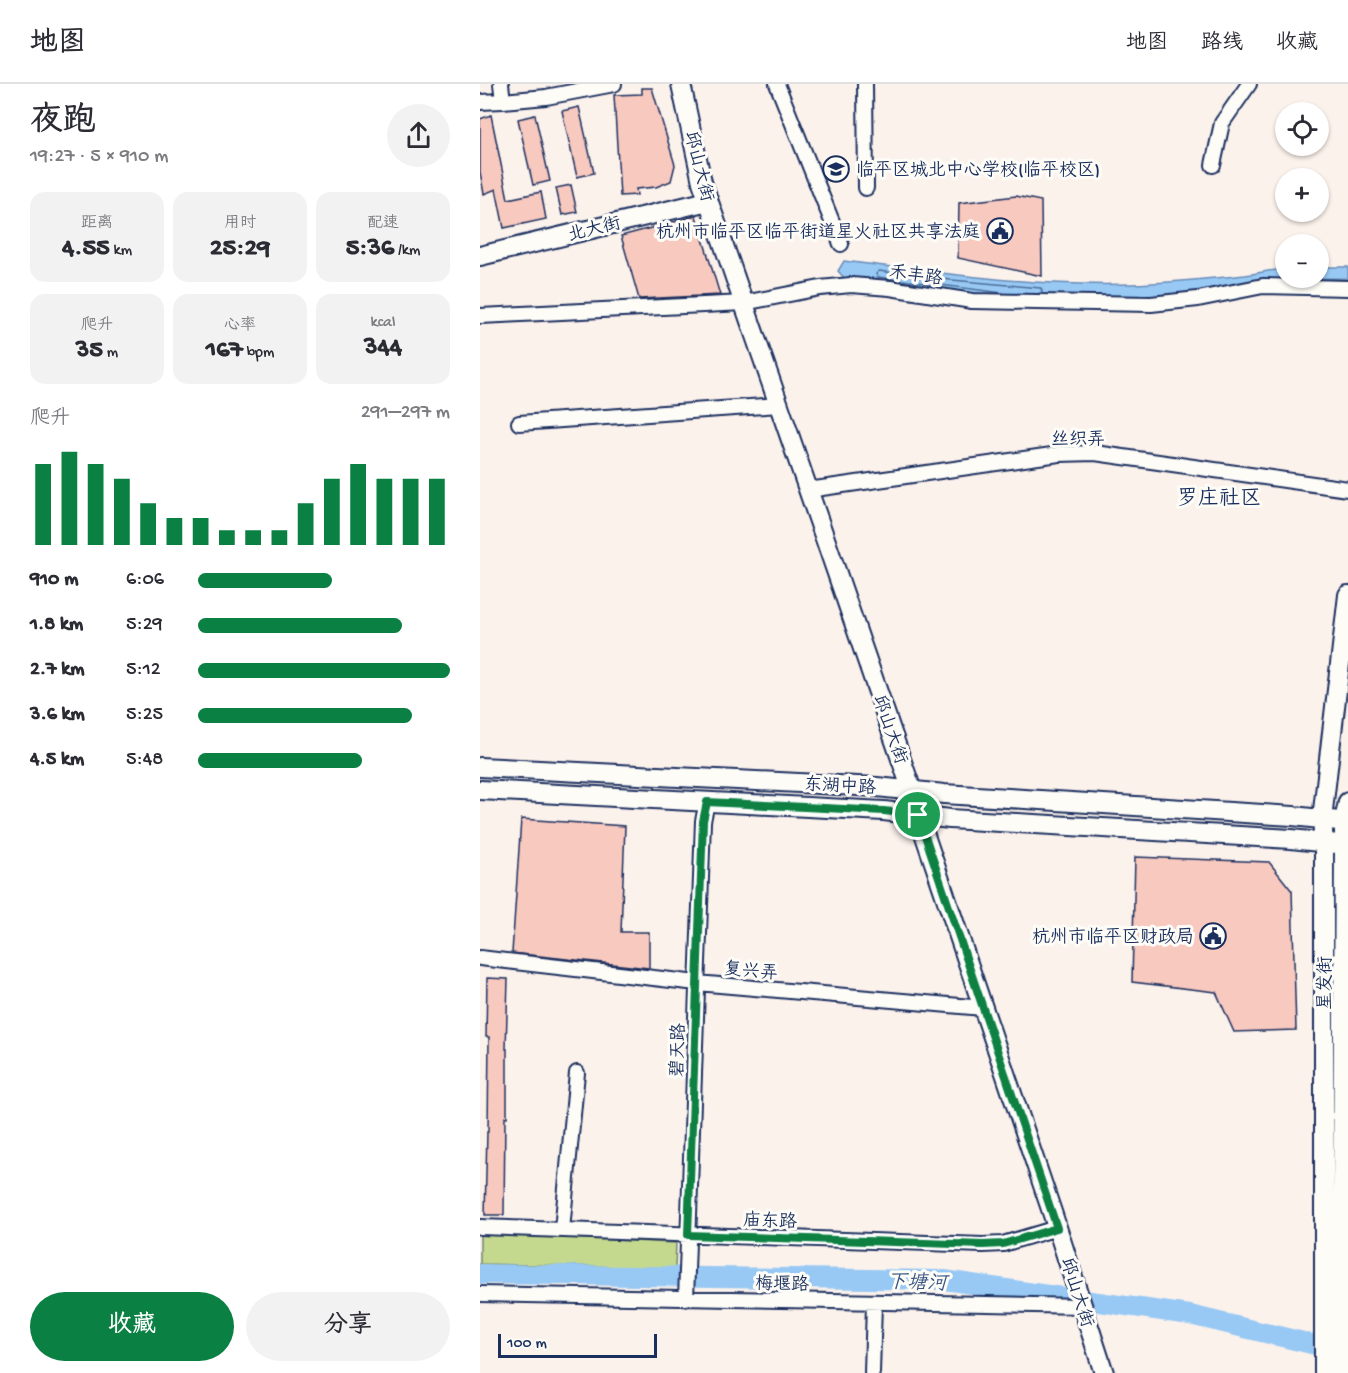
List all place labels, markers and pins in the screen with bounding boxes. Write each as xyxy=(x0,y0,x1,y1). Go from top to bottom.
school or university icon: 临平区城北中心学校(临平校区) xyxy=(821,154,851,184)
place label: 临平区城北中心学校(临平校区) xyxy=(856,160,1100,182)
public building icon: 杭州市临平区临平街道星火社区共享法庭 xyxy=(985,216,1015,246)
place label: 杭州市临平区临平街道星火社区共享法庭 xyxy=(656,222,980,244)
pin xyxy=(892,789,943,840)
public building icon: 杭州市临平区财政局 xyxy=(1198,921,1228,951)
place label: 杭州市临平区财政局 xyxy=(1032,927,1194,949)

